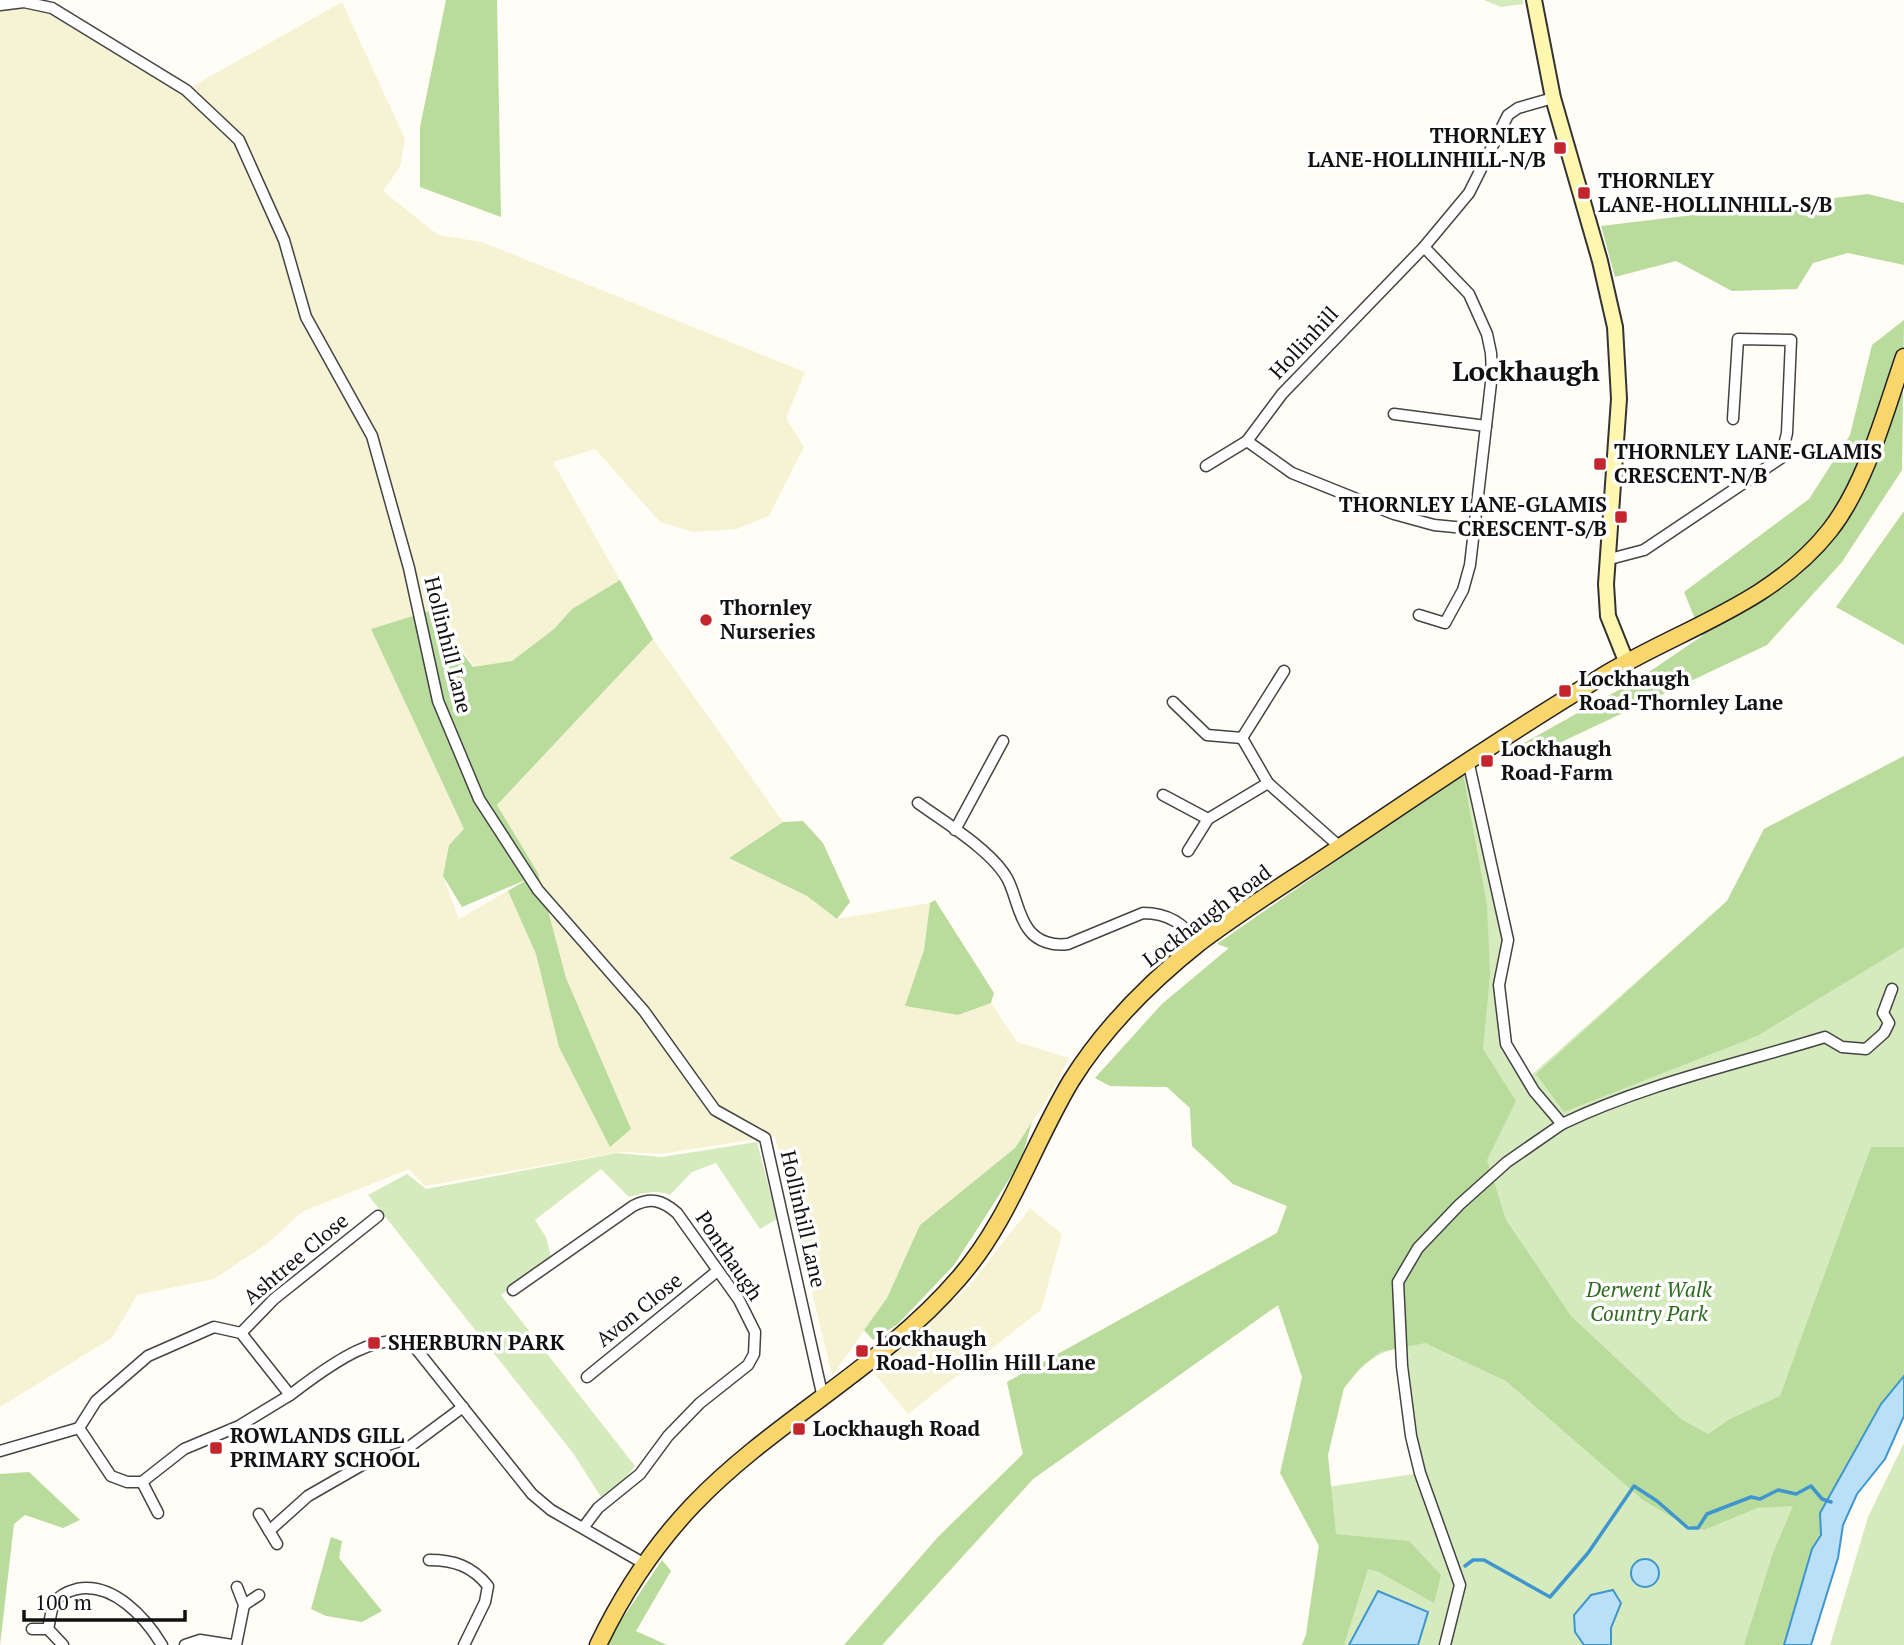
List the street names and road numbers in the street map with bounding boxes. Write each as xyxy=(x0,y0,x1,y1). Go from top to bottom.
street label: Hollinhill xyxy=(1262,300,1344,385)
street label: Hollinhill Lane xyxy=(418,573,479,716)
street label: Lockhaugh Road xyxy=(1136,857,1277,973)
street label: Hollinhill Lane xyxy=(775,1147,833,1290)
street label: Ponthaugh xyxy=(690,1205,770,1306)
street label: Ashtree Close xyxy=(237,1206,354,1310)
street label: Avon Close xyxy=(589,1266,687,1353)

